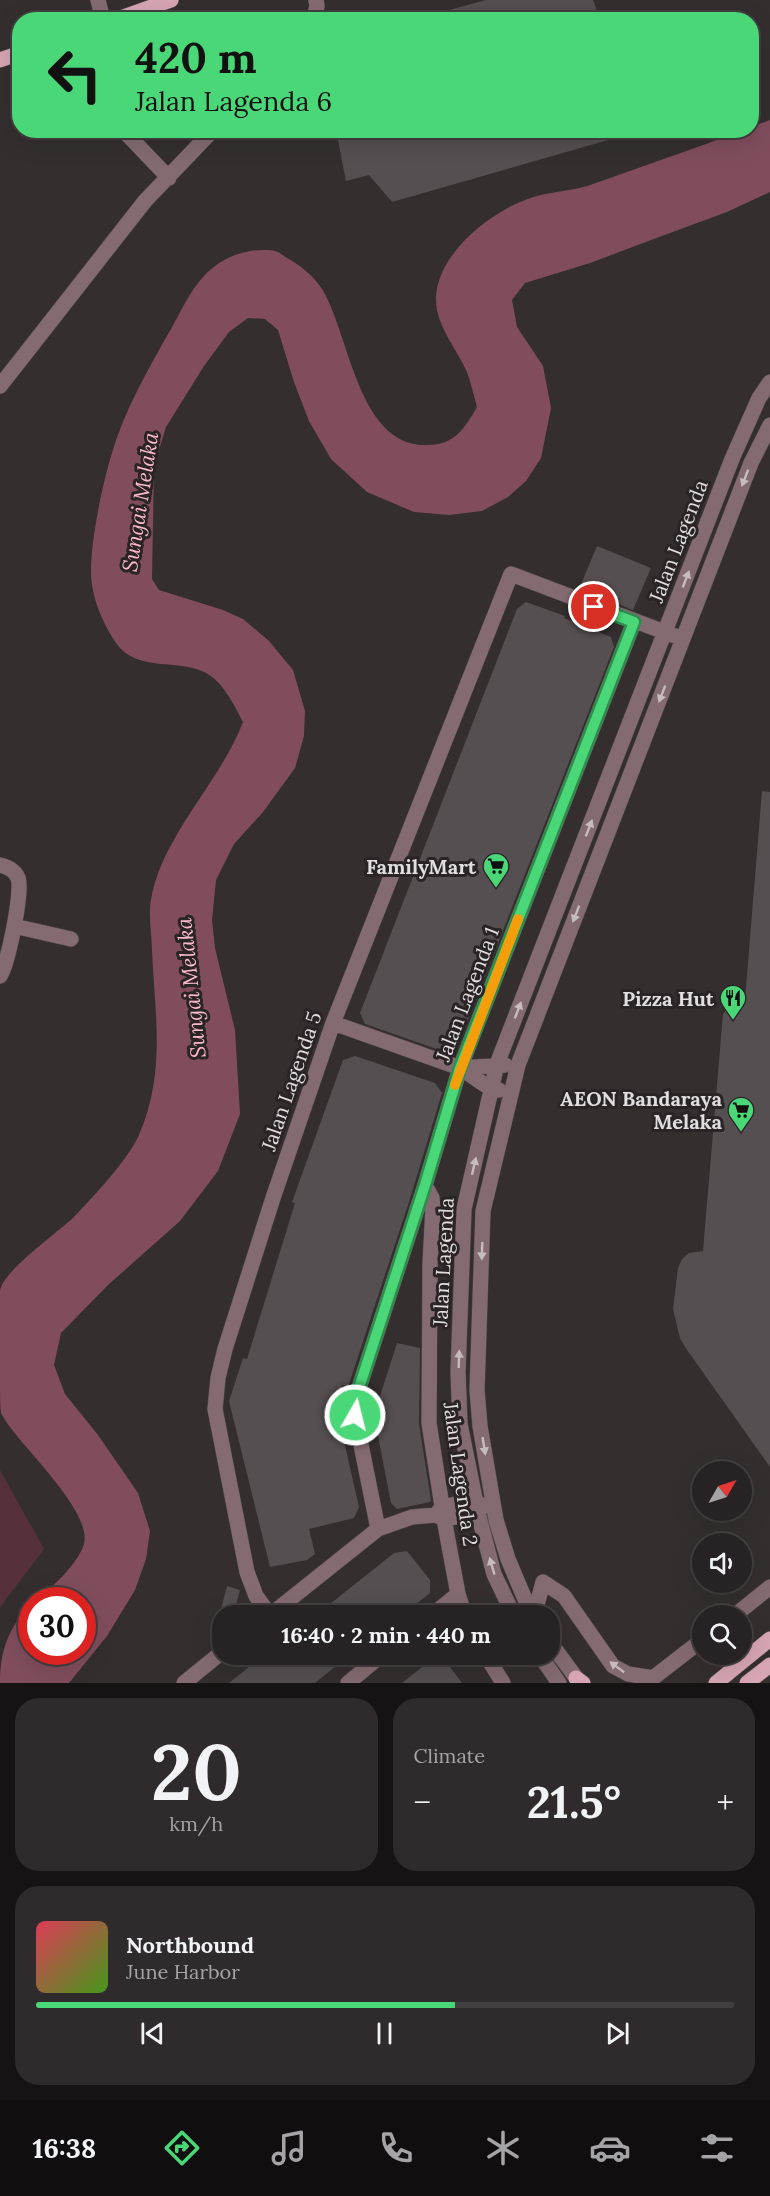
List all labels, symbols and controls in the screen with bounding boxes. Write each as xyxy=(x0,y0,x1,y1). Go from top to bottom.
text: 420 m xyxy=(135,31,257,85)
icon: left xyxy=(36,36,114,114)
text: Jalan Lagenda 6 xyxy=(135,84,332,118)
water label: Sungai Melaka xyxy=(116,430,164,574)
one-way arrow xyxy=(740,469,750,487)
street label: Jalan Lagenda xyxy=(643,476,713,607)
one-way arrow xyxy=(681,569,691,587)
pin xyxy=(568,581,619,632)
icon: arrive xyxy=(577,590,610,623)
one-way arrow xyxy=(656,685,666,703)
one-way arrow xyxy=(585,819,594,837)
supermarket icon: FamilyMart xyxy=(481,851,511,889)
place label: FamilyMart xyxy=(366,854,477,879)
one-way arrow xyxy=(570,906,580,924)
water label: Sungai Melaka xyxy=(170,916,212,1059)
street label: Jalan Lagenda 1 xyxy=(430,923,504,1066)
restaurant icon: Pizza Hut xyxy=(718,983,748,1021)
place label: Pizza Hut xyxy=(622,986,715,1011)
one-way arrow xyxy=(513,1000,523,1018)
street label: Jalan Lagenda 5 xyxy=(255,1008,326,1155)
place label: AEON Bandaraya Melaka xyxy=(560,1086,723,1134)
supermarket icon: AEON Bandaraya Melaka xyxy=(726,1095,756,1133)
one-way arrow xyxy=(469,1156,479,1175)
street label: Jalan Lagenda xyxy=(427,1197,459,1328)
one-way arrow xyxy=(477,1242,487,1261)
one-way arrow xyxy=(454,1350,463,1369)
position arrow xyxy=(323,1383,387,1447)
street label: Jalan Lagenda 2 xyxy=(438,1399,483,1548)
one-way arrow xyxy=(479,1437,488,1456)
north arrow xyxy=(692,1461,752,1521)
map controls xyxy=(692,1461,752,1665)
button: sound xyxy=(692,1533,752,1593)
one-way arrow xyxy=(487,1557,496,1575)
speed limit sign: 30 xyxy=(18,1587,96,1665)
button: search xyxy=(692,1605,752,1665)
text: 16:40 · 2 min · 440 m xyxy=(281,1621,491,1649)
one-way arrow xyxy=(610,1661,626,1673)
text: 20 xyxy=(151,1722,242,1821)
text: Climate xyxy=(414,1743,485,1768)
text: 21.5° xyxy=(527,1773,621,1830)
text: − xyxy=(414,1781,431,1823)
text: + xyxy=(716,1781,734,1823)
text: km/h xyxy=(169,1811,223,1836)
text: Northbound xyxy=(126,1931,254,1959)
text: June Harbor xyxy=(126,1959,240,1984)
icon: previous xyxy=(136,2017,169,2050)
icon: pause xyxy=(368,2017,401,2050)
icon: next xyxy=(601,2017,634,2050)
icon: directions xyxy=(161,2127,203,2169)
icon: music xyxy=(268,2127,310,2169)
icon: phone xyxy=(375,2127,417,2169)
icon: climate xyxy=(482,2127,524,2169)
icon: car xyxy=(589,2127,631,2169)
icon: filters xyxy=(696,2127,738,2169)
text: 16:38 xyxy=(32,2131,96,2165)

